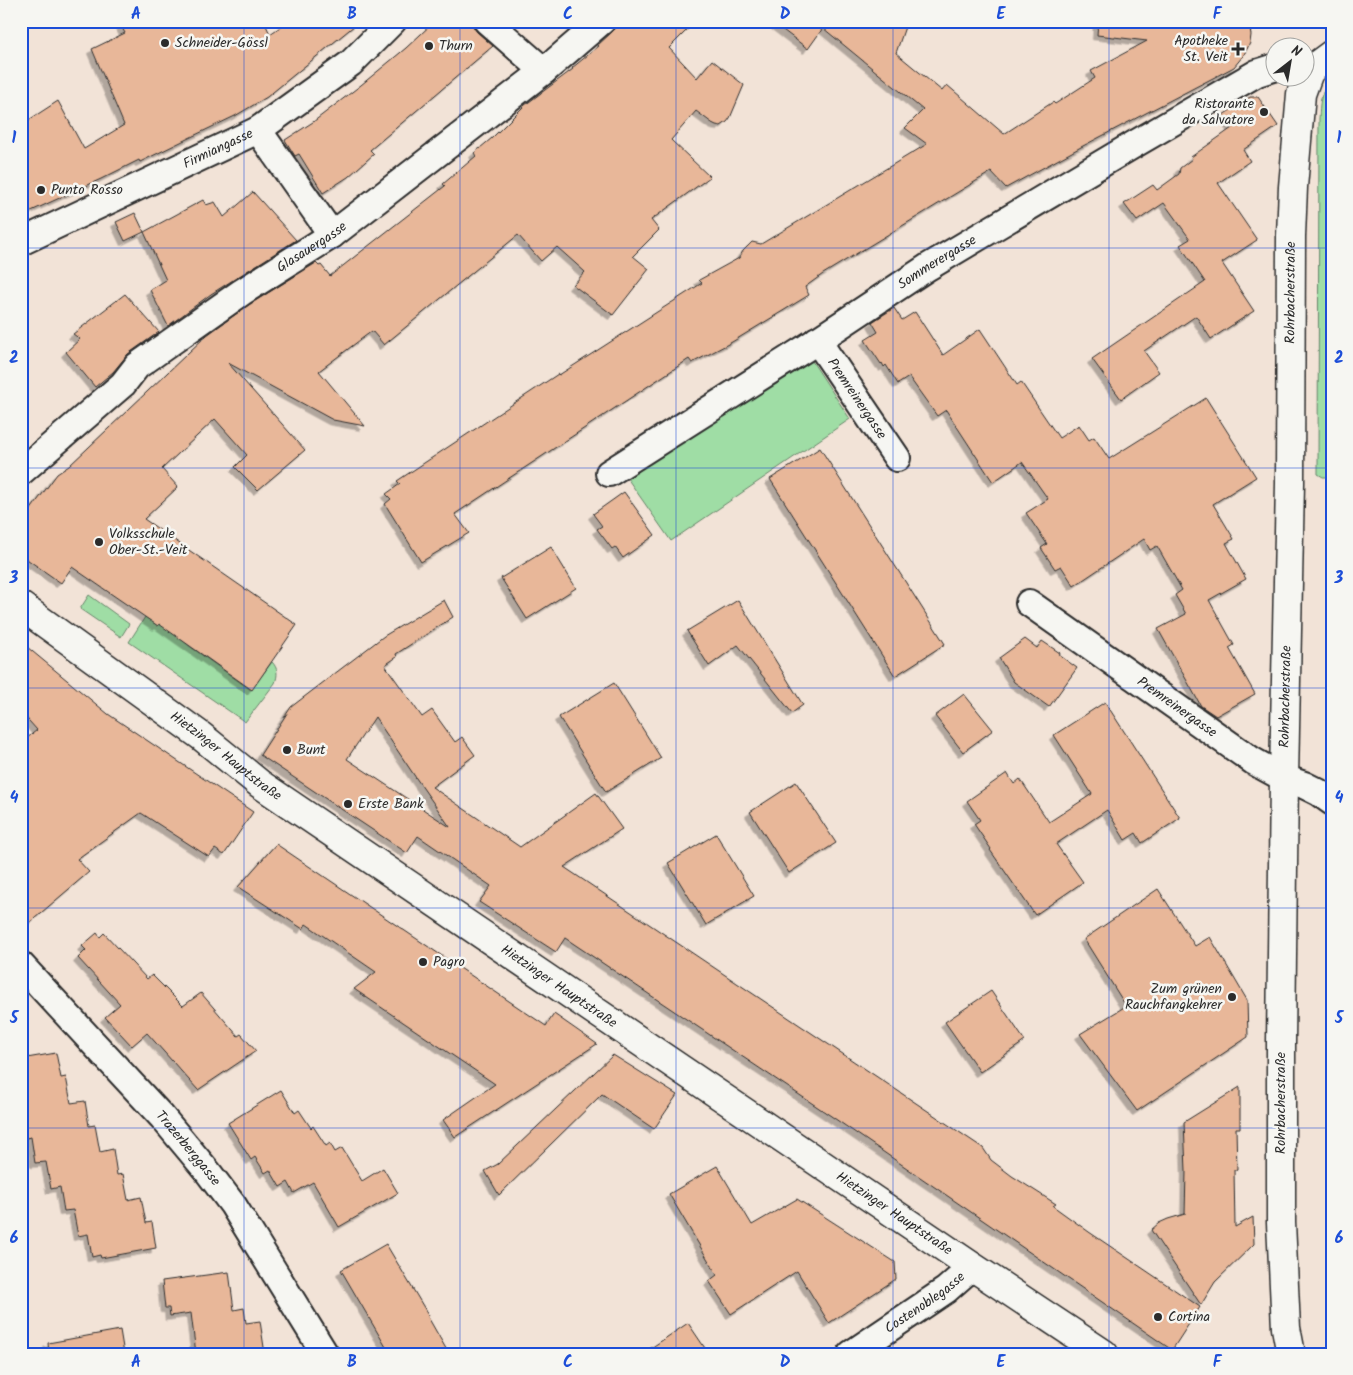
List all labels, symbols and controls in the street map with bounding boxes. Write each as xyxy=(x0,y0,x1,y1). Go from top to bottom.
text: A xyxy=(131,2,141,27)
text: B xyxy=(347,2,357,27)
text: C xyxy=(563,2,573,27)
text: D xyxy=(780,2,791,27)
text: E xyxy=(997,2,1007,27)
text: F xyxy=(1213,2,1223,27)
place label: Apotheke St. Veit xyxy=(1174,30,1229,68)
place label: Schneider-Gössl xyxy=(175,32,268,54)
place label: Thurn xyxy=(439,35,473,57)
marker: Schneider-Gössl xyxy=(159,37,171,49)
north arrow xyxy=(1266,38,1316,88)
marker: Thurn xyxy=(423,40,435,52)
text: N xyxy=(1287,40,1306,64)
marker: Apotheke St. Veit xyxy=(1232,43,1244,55)
place label: Ristorante da Salvatore xyxy=(1182,93,1255,131)
marker: Ristorante da Salvatore xyxy=(1258,106,1270,118)
street label: Firmiangasse xyxy=(179,123,257,175)
text: 1 xyxy=(12,126,17,151)
text: 1 xyxy=(1337,126,1342,151)
place label: Punto Rosso xyxy=(51,179,123,201)
marker: Punto Rosso xyxy=(35,184,47,196)
street label: Glasauergasse xyxy=(272,216,352,278)
street label: Sommerergasse xyxy=(893,229,981,295)
street label: Rohrbacherstraße xyxy=(1280,241,1302,344)
text: 2 xyxy=(9,346,19,371)
text: 2 xyxy=(1334,346,1344,371)
street label: Premreinergasse xyxy=(821,354,893,444)
place label: Volksschule Ober-St.-Veit xyxy=(109,523,188,561)
marker: Volksschule Ober-St.-Veit xyxy=(93,536,105,548)
text: 3 xyxy=(9,566,19,591)
text: 3 xyxy=(1334,566,1344,591)
street label: Rohrbacherstraße xyxy=(1274,645,1298,748)
street label: Premreinergasse xyxy=(1132,671,1222,744)
street label: Hietzinger Hauptstraße xyxy=(165,706,287,807)
place label: Bunt xyxy=(297,739,326,761)
marker: Bunt xyxy=(281,744,293,756)
text: 4 xyxy=(10,786,19,811)
text: 4 xyxy=(1335,786,1344,811)
place label: Erste Bank xyxy=(358,793,424,815)
marker: Erste Bank xyxy=(342,798,354,810)
street label: Hietzinger Hauptstraße xyxy=(496,939,622,1034)
place label: Pagro xyxy=(433,951,465,973)
marker: Pagro xyxy=(417,956,429,968)
place label: Zum grünen Rauchfangkehrer xyxy=(1125,978,1223,1016)
marker: Zum grünen Rauchfangkehrer xyxy=(1226,991,1238,1003)
text: 5 xyxy=(9,1006,20,1031)
text: 5 xyxy=(1334,1006,1345,1031)
street label: Rohrbacherstraße xyxy=(1270,1051,1292,1154)
street label: Trazerberggasse xyxy=(150,1106,226,1191)
street label: Hietzinger Hauptstraße xyxy=(831,1166,957,1261)
text: 6 xyxy=(10,1226,19,1251)
text: 6 xyxy=(1335,1226,1344,1251)
street label: Costenoblegasse xyxy=(880,1266,971,1339)
place label: Cortina xyxy=(1168,1306,1210,1328)
marker: Cortina xyxy=(1152,1311,1164,1323)
text: A xyxy=(131,1350,141,1375)
text: B xyxy=(347,1350,357,1375)
text: C xyxy=(563,1350,573,1375)
text: D xyxy=(780,1350,791,1375)
text: E xyxy=(997,1350,1007,1375)
text: F xyxy=(1213,1350,1223,1375)

